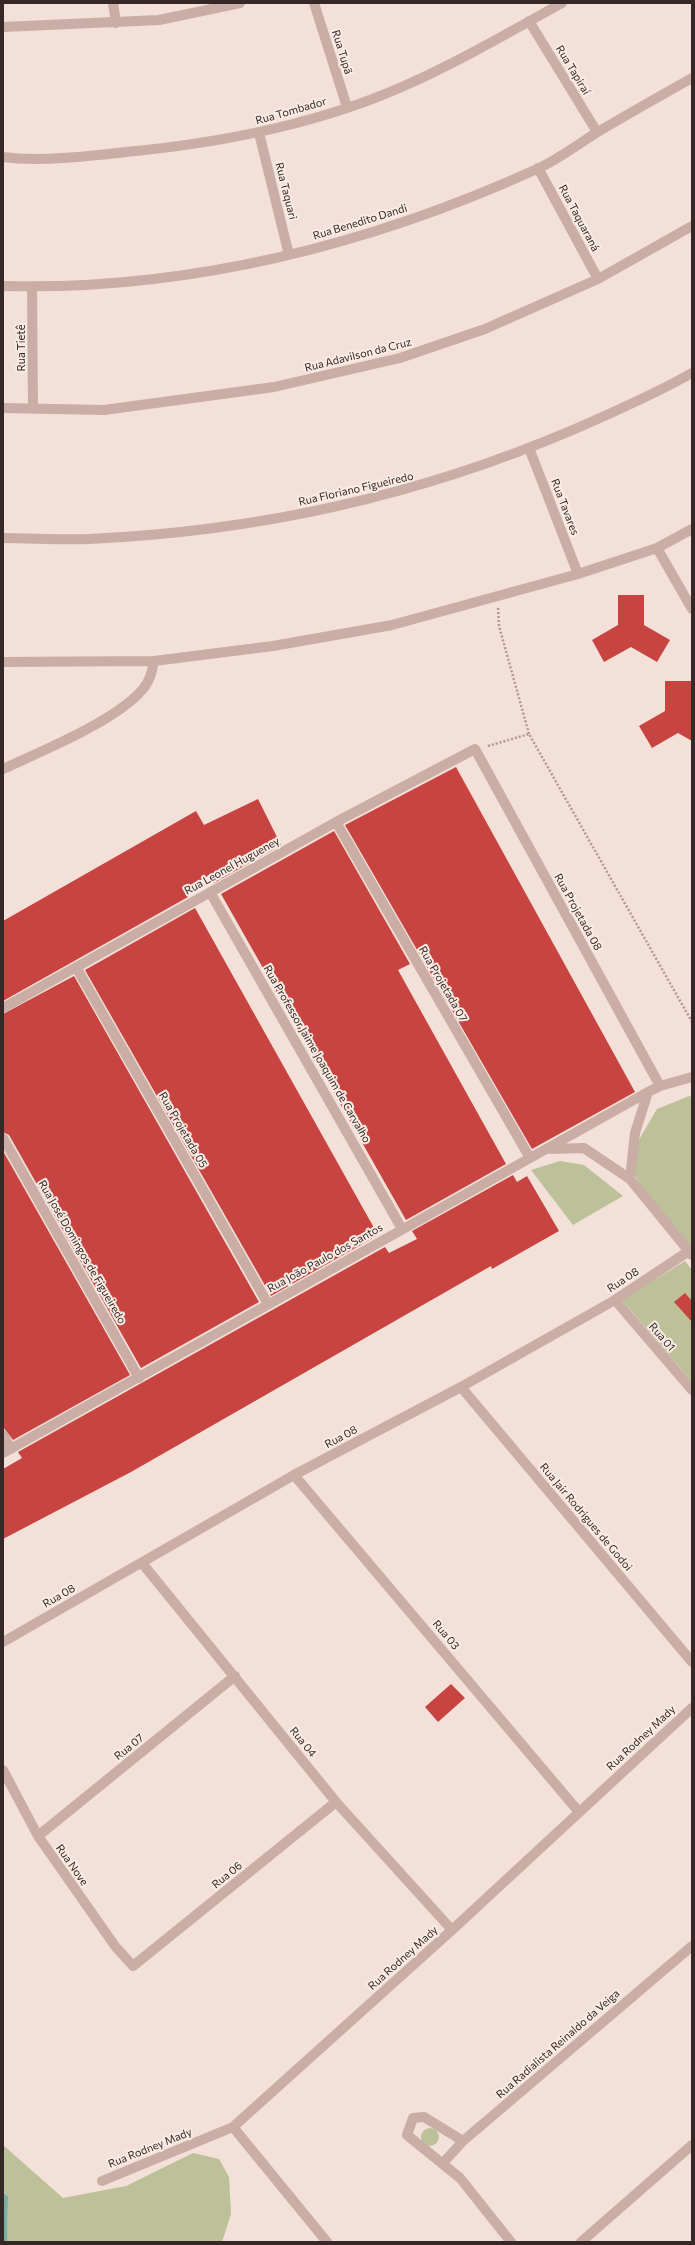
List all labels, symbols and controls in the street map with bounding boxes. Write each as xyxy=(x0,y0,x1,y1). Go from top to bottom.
street label: Rua Tupã xyxy=(329,28,355,76)
street label: Rua Tapiraí xyxy=(553,43,593,97)
street label: Rua Tombador xyxy=(254,95,328,127)
street label: Rua Taquari xyxy=(272,161,300,221)
street label: Rua Taquaraná xyxy=(556,182,602,254)
street label: Rua Benedito Dandi xyxy=(311,201,409,243)
street label: Rua Tietê xyxy=(14,324,28,372)
street label: Rua Adavilson da Cruz xyxy=(303,335,413,375)
street label: Rua Floriano Figueiredo xyxy=(297,469,415,509)
street label: Rua Tavares xyxy=(548,477,582,537)
street label: Rua Leonel Hugueney xyxy=(182,834,282,898)
street label: Rua Projetada 08 xyxy=(551,871,605,953)
street label: Rua Projetada 07 xyxy=(416,944,470,1024)
street label: Rua Professor Jaime Joaquim de Carvalho xyxy=(261,963,373,1145)
street label: Rua Projetada 05 xyxy=(156,1090,210,1170)
street label: Rua José Domingos de Figueiredo xyxy=(35,1178,129,1326)
street label: Rua João Paulo dos Santos xyxy=(265,1221,385,1295)
street label: Rua 08 xyxy=(605,1265,641,1295)
street label: Rua 01 xyxy=(646,1320,678,1354)
street label: Rua 08 xyxy=(322,1423,360,1451)
street label: Rua Jair Rodrigues de Godoi xyxy=(537,1461,635,1573)
street label: Rua 08 xyxy=(40,1581,78,1611)
street label: Rua 03 xyxy=(430,1617,462,1653)
street label: Rua Rodney Mady xyxy=(604,1703,678,1773)
street label: Rua 04 xyxy=(287,1724,319,1760)
street label: Rua 07 xyxy=(112,1731,146,1763)
street label: Rua Nove xyxy=(53,1842,91,1888)
street label: Rua 06 xyxy=(209,1859,245,1891)
street label: Rua Rodney Mady xyxy=(365,1923,441,1993)
street label: Rua Radialista Reinaldo da Veiga xyxy=(494,1987,622,2101)
street label: Rua Rodney Mady xyxy=(106,2125,194,2171)

